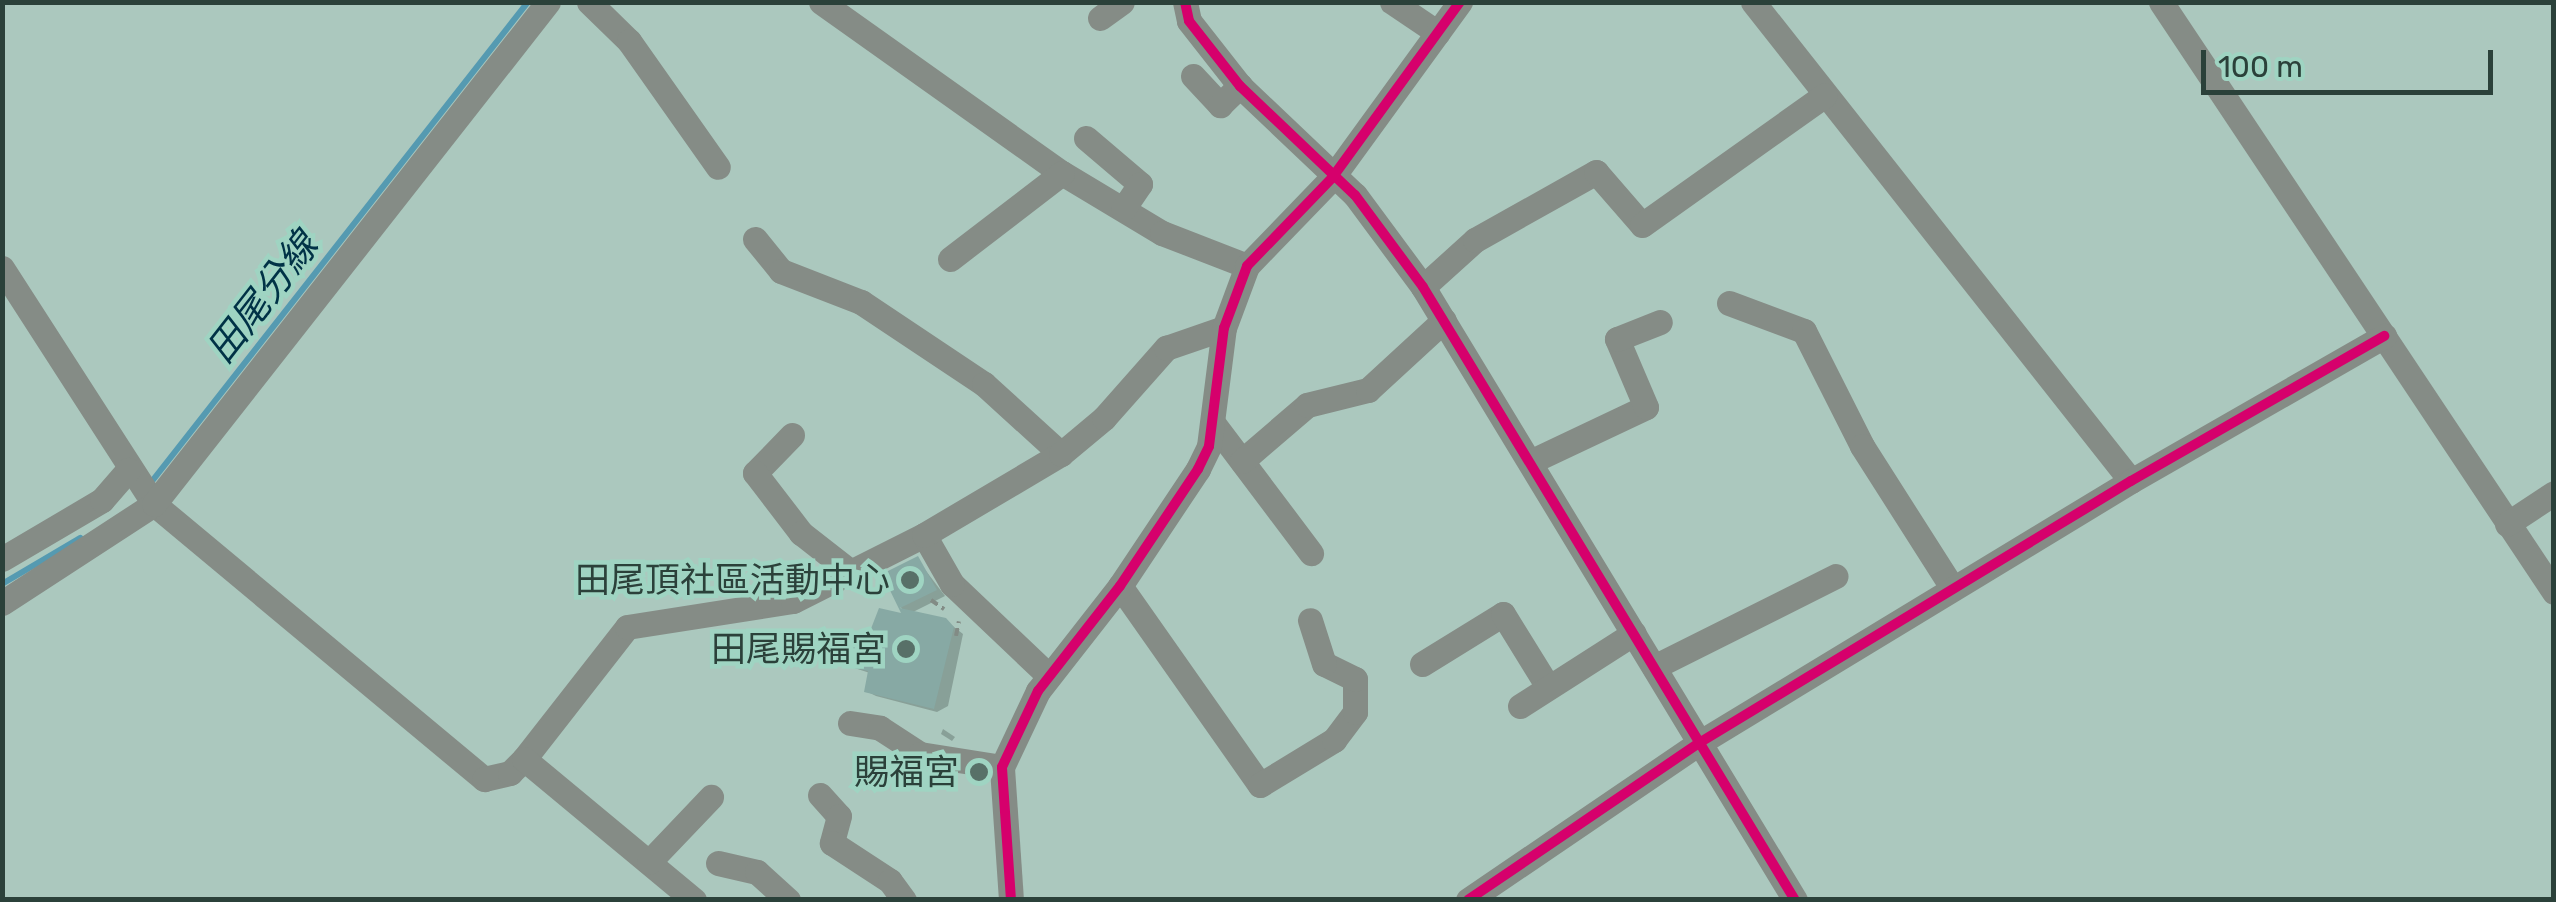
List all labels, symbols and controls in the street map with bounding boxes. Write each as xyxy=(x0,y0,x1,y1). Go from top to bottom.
scale bar xyxy=(2206,30,2498,92)
text: 100 m xyxy=(2218,49,2303,85)
water label: 田尾分線 xyxy=(198,224,328,372)
place label: 田尾頂社區活動中心 xyxy=(575,559,890,601)
marker: 田尾頂社區活動中心 xyxy=(899,569,921,591)
place label: 田尾賜福宮 xyxy=(711,628,886,670)
marker: 田尾賜福宮 xyxy=(895,638,917,660)
place label: 賜福宮 xyxy=(854,751,959,793)
marker: 賜福宮 xyxy=(968,761,990,783)

